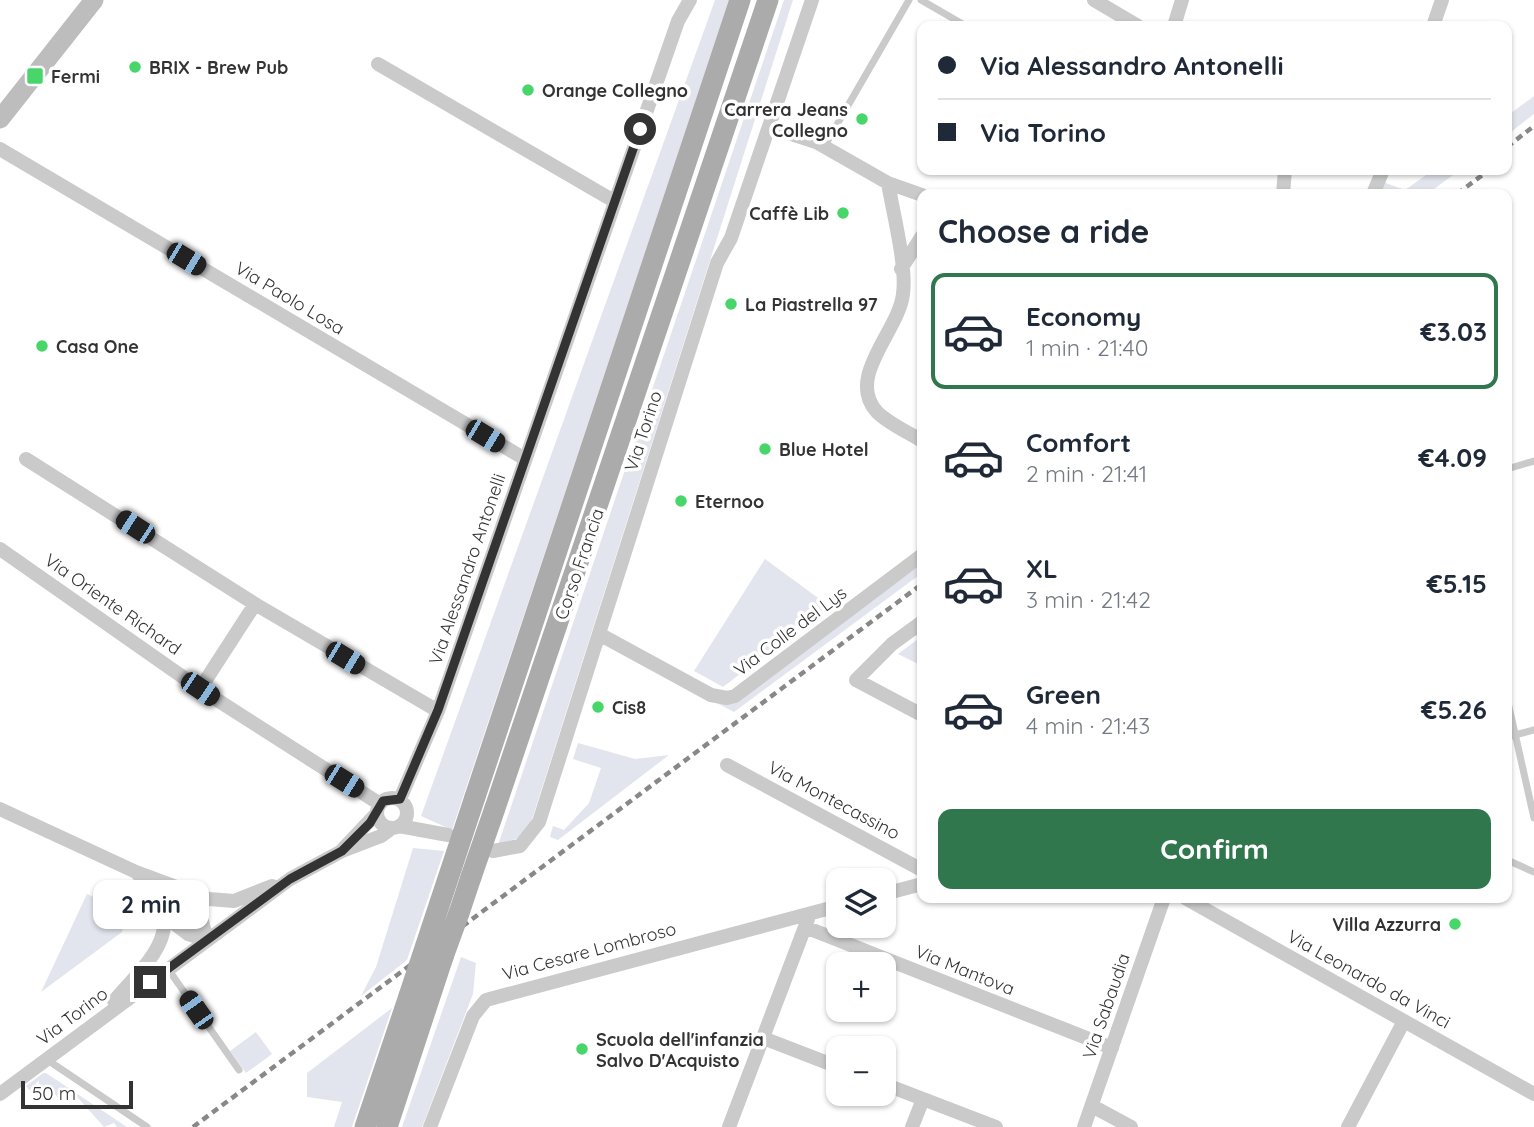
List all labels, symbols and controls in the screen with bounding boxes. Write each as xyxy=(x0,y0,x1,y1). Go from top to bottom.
text: Via Alessandro Antonelli xyxy=(980,49,1284,82)
place label: BRIX - Brew Pub xyxy=(149,56,288,79)
marker: BRIX - Brew Pub xyxy=(127,59,143,75)
place label: Fermi xyxy=(51,65,100,88)
marker: Fermi xyxy=(25,66,45,86)
place label: Orange Collegno xyxy=(542,79,688,102)
marker: Orange Collegno xyxy=(520,82,536,98)
place label: Carrera Jeans Collegno xyxy=(724,98,848,142)
marker: Carrera Jeans Collegno xyxy=(854,111,870,127)
route start xyxy=(624,113,656,145)
text: Via Torino xyxy=(980,116,1106,149)
place label: Caffè Lib xyxy=(749,202,829,225)
marker: Caffè Lib xyxy=(835,205,851,221)
text: Choose a ride xyxy=(938,211,1150,251)
car xyxy=(163,239,210,279)
street label: Via Paolo Losa xyxy=(231,256,349,340)
place label: La Piastrella 97 xyxy=(745,293,878,316)
marker: La Piastrella 97 xyxy=(723,296,739,312)
icon: car xyxy=(942,300,1005,363)
text: Economy xyxy=(1026,300,1141,333)
text: €3.03 xyxy=(1420,315,1487,348)
text: 1 min · 21:40 xyxy=(1026,333,1148,362)
place label: Casa One xyxy=(56,335,139,358)
marker: Casa One xyxy=(34,338,50,354)
street label: Via Torino xyxy=(619,388,667,474)
car xyxy=(462,416,509,456)
icon: car xyxy=(942,426,1005,489)
text: Comfort xyxy=(1026,426,1131,459)
place label: Blue Hotel xyxy=(779,438,869,461)
marker: Blue Hotel xyxy=(757,441,773,457)
text: €4.09 xyxy=(1418,441,1487,474)
text: 2 min · 21:41 xyxy=(1026,459,1147,488)
street label: Via Alessandro Antonelli xyxy=(423,470,511,668)
place label: Eternoo xyxy=(695,490,764,513)
marker: Eternoo xyxy=(673,493,689,509)
street label: Corso Francia xyxy=(549,505,609,623)
car xyxy=(112,507,159,547)
street label: Via Oriente Richard xyxy=(40,548,186,660)
icon: car xyxy=(942,552,1005,615)
text: XL xyxy=(1026,552,1058,585)
text: €5.15 xyxy=(1426,567,1487,600)
street label: Via Colle del Lys xyxy=(729,581,851,681)
text: 3 min · 21:42 xyxy=(1026,585,1151,614)
car xyxy=(322,638,369,678)
car xyxy=(177,669,224,709)
icon: car xyxy=(942,678,1005,741)
text: Green xyxy=(1026,678,1101,711)
text: €5.26 xyxy=(1421,693,1487,726)
place label: Cis8 xyxy=(612,696,646,719)
marker: Cis8 xyxy=(590,699,606,715)
text: 4 min · 21:43 xyxy=(1026,711,1150,740)
street label: Via Montecassino xyxy=(764,756,904,844)
car xyxy=(321,761,368,801)
button: Confirm xyxy=(938,809,1491,889)
map controls xyxy=(826,868,896,1106)
button: layers xyxy=(826,868,896,938)
callout: 2 min xyxy=(92,880,208,930)
text: 2 min xyxy=(121,890,181,919)
place label: Villa Azzurra xyxy=(1332,913,1441,936)
marker: Villa Azzurra xyxy=(1447,916,1463,932)
street label: Via Cesare Lombroso xyxy=(499,917,679,985)
street label: Via Leonardo da Vinci xyxy=(1283,925,1455,1033)
street label: Via Mantova xyxy=(912,940,1018,1000)
street label: Via Sabaudia xyxy=(1077,950,1135,1062)
button: + xyxy=(826,952,896,1022)
route end xyxy=(134,966,166,998)
street label: Via Torino xyxy=(32,982,112,1050)
car xyxy=(176,987,217,1033)
place label: Scuola dell'infanzia Salvo D'Acquisto xyxy=(596,1028,764,1072)
button: − xyxy=(826,1036,896,1106)
marker: Scuola dell'infanzia Salvo D'Acquisto xyxy=(574,1041,590,1057)
scale bar xyxy=(21,1078,133,1110)
text: 50 m xyxy=(32,1081,76,1105)

